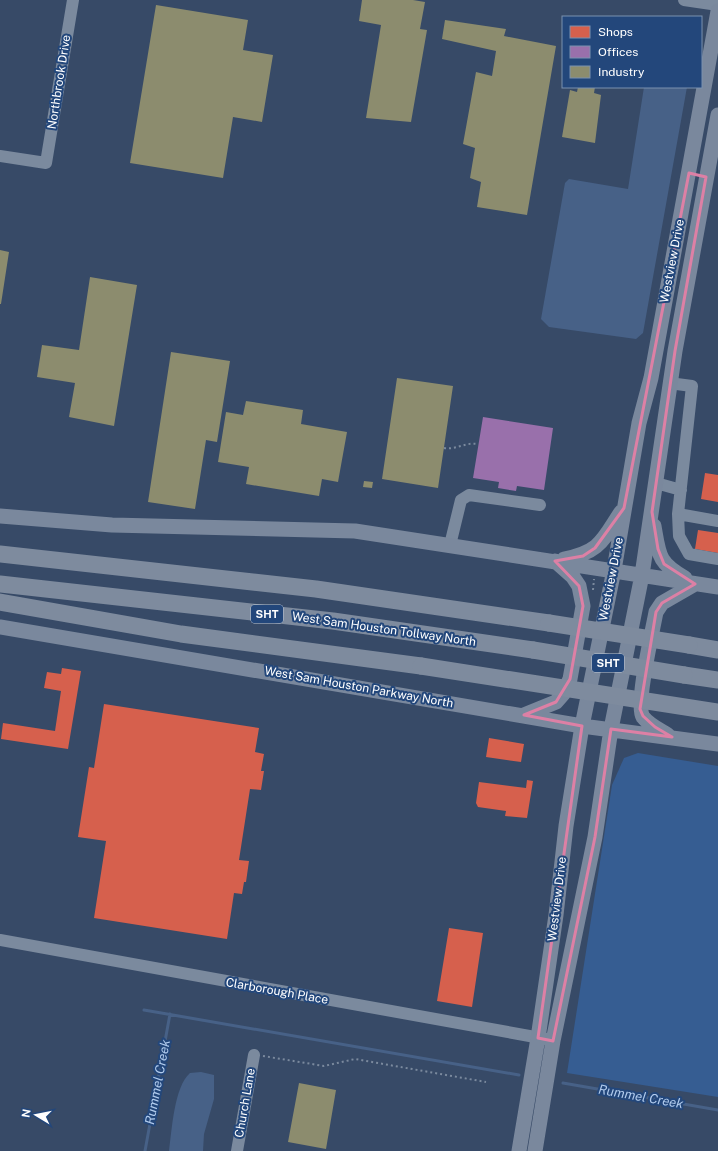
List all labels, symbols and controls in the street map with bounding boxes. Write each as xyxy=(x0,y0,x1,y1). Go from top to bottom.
legend xyxy=(562,16,702,88)
text: Shops xyxy=(598,25,633,39)
street label: Northbrook Drive xyxy=(45,34,73,130)
text: Offices xyxy=(598,45,638,59)
text: Industry xyxy=(598,65,645,79)
street label: Westview Drive xyxy=(657,218,687,304)
street label: Westview Drive xyxy=(596,536,626,622)
road number: SHT xyxy=(251,605,283,623)
street label: West Sam Houston Tollway North xyxy=(291,609,477,649)
road number: SHT xyxy=(592,654,624,672)
street label: West Sam Houston Parkway North xyxy=(263,663,455,711)
street label: Westview Drive xyxy=(545,856,569,942)
street label: Clarborough Place xyxy=(225,975,330,1007)
water label: Rummel Creek xyxy=(142,1038,173,1126)
street label: Church Lane xyxy=(232,1067,258,1139)
water label: Rummel Creek xyxy=(597,1082,685,1111)
north arrow xyxy=(16,1095,56,1135)
text: N xyxy=(19,1108,33,1119)

